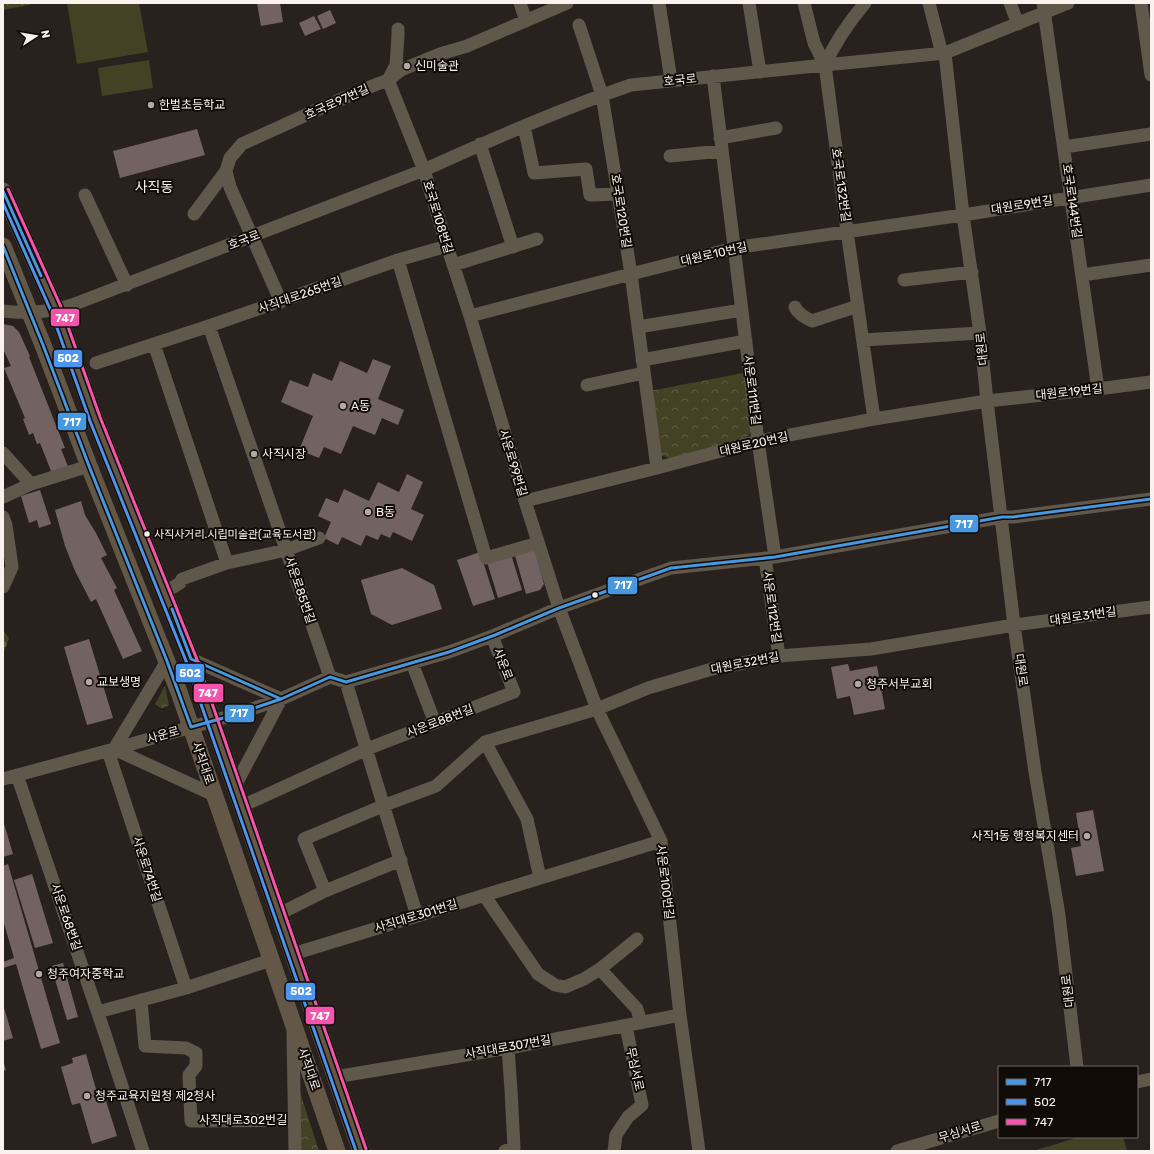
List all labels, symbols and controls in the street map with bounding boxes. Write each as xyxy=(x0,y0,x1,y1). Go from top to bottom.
north arrow xyxy=(16,16,56,56)
text: N xyxy=(38,29,52,39)
place label: 신미술관 xyxy=(415,59,459,73)
marker: 신미술관 xyxy=(402,61,412,71)
street label: 호국로 xyxy=(663,71,697,89)
street label: 호국로97번길 xyxy=(303,82,371,122)
place label: 한벌초등학교 xyxy=(159,98,225,112)
marker: 한벌초등학교 xyxy=(146,100,156,110)
street label: 호국로132번길 xyxy=(829,147,853,223)
street label: 호국로144번길 xyxy=(1060,163,1084,239)
street label: 호국로120번길 xyxy=(608,173,634,249)
district label: 사직동 xyxy=(135,179,173,196)
street label: 호국로108번길 xyxy=(420,179,456,255)
street label: 대원로9번길 xyxy=(990,193,1054,217)
street label: 호국로 xyxy=(226,228,262,252)
street label: 대원로10번길 xyxy=(679,240,749,268)
street label: 사직대로265번길 xyxy=(256,274,344,316)
line badge: 747 xyxy=(50,308,80,327)
text: 747 xyxy=(55,312,75,325)
street label: 대원로 xyxy=(973,332,991,366)
line badge: 502 xyxy=(53,349,83,368)
text: 502 xyxy=(57,352,79,365)
street label: 사운로111번길 xyxy=(741,354,763,426)
street label: 대원로19번길 xyxy=(1035,382,1103,402)
place label: A동 xyxy=(351,399,370,413)
marker: A동 xyxy=(338,401,348,411)
line badge: 717 xyxy=(57,412,87,431)
text: 717 xyxy=(63,416,82,429)
street label: 사운로99번길 xyxy=(496,428,530,498)
street label: 대원로20번길 xyxy=(718,429,790,459)
place label: 사직시장 xyxy=(262,447,306,461)
marker: 사직시장 xyxy=(249,449,259,459)
place label: B동 xyxy=(376,505,395,519)
marker: B동 xyxy=(363,507,373,517)
line badge: 717 xyxy=(949,514,979,533)
text: 717 xyxy=(955,518,974,531)
place label: 사직사거리.시립미술관(교육도서관) xyxy=(154,528,316,541)
marker: 사직사거리.시립미술관(교육도서관) xyxy=(142,529,152,539)
street label: 사운로85번길 xyxy=(282,555,318,625)
street label: 사운로112번길 xyxy=(760,570,784,644)
line badge: 717 xyxy=(607,576,638,595)
text: 717 xyxy=(614,579,633,592)
unlabelled marker xyxy=(590,590,600,600)
street label: 대원로31번길 xyxy=(1049,604,1117,628)
street label: 사운로 xyxy=(491,646,515,682)
street label: 대원로32번길 xyxy=(710,650,780,676)
street label: 대원로 xyxy=(1012,653,1030,687)
line badge: 502 xyxy=(175,663,205,683)
text: 502 xyxy=(179,667,201,680)
place label: 교보생명 xyxy=(97,675,141,689)
marker: 교보생명 xyxy=(84,677,94,687)
place label: 청주서부교회 xyxy=(866,677,932,691)
marker: 청주서부교회 xyxy=(853,679,863,689)
line badge: 747 xyxy=(193,683,224,703)
text: 747 xyxy=(198,687,218,700)
street label: 사운로88번길 xyxy=(405,702,475,740)
line badge: 717 xyxy=(224,704,255,723)
text: 717 xyxy=(230,707,249,720)
street label: 사운로 xyxy=(145,724,181,746)
street label: 사직대로 xyxy=(189,740,217,786)
place label: 사직1동 행정복지센터 xyxy=(972,829,1079,843)
marker: 사직1동 행정복지센터 xyxy=(1082,831,1092,841)
street label: 사운로74번길 xyxy=(130,834,164,904)
street label: 사운로100번길 xyxy=(653,844,677,920)
street label: 사운로68번길 xyxy=(48,882,84,952)
street label: 사직대로301번길 xyxy=(373,897,459,935)
place label: 청주여자중학교 xyxy=(47,967,124,981)
marker: 청주여자중학교 xyxy=(34,969,44,979)
street label: 대원로 xyxy=(1059,974,1077,1008)
line badge: 502 xyxy=(285,982,316,1001)
text: 502 xyxy=(290,985,312,998)
line badge: 747 xyxy=(305,1006,335,1025)
text: 747 xyxy=(310,1010,330,1023)
street label: 사직대로307번길 xyxy=(464,1033,552,1061)
street label: 사직대로 xyxy=(295,1046,323,1092)
street label: 무심서로 xyxy=(624,1046,646,1092)
legend xyxy=(998,1066,1138,1138)
text: 717 xyxy=(1034,1075,1051,1089)
place label: 청주교육지원청 제2청사 xyxy=(95,1089,215,1103)
marker: 청주교육지원청 제2청사 xyxy=(82,1091,92,1101)
text: 502 xyxy=(1034,1095,1056,1109)
street label: 사직대로302번길 xyxy=(199,1113,287,1127)
text: 747 xyxy=(1034,1115,1053,1129)
street label: 무심서로 xyxy=(937,1119,983,1145)

